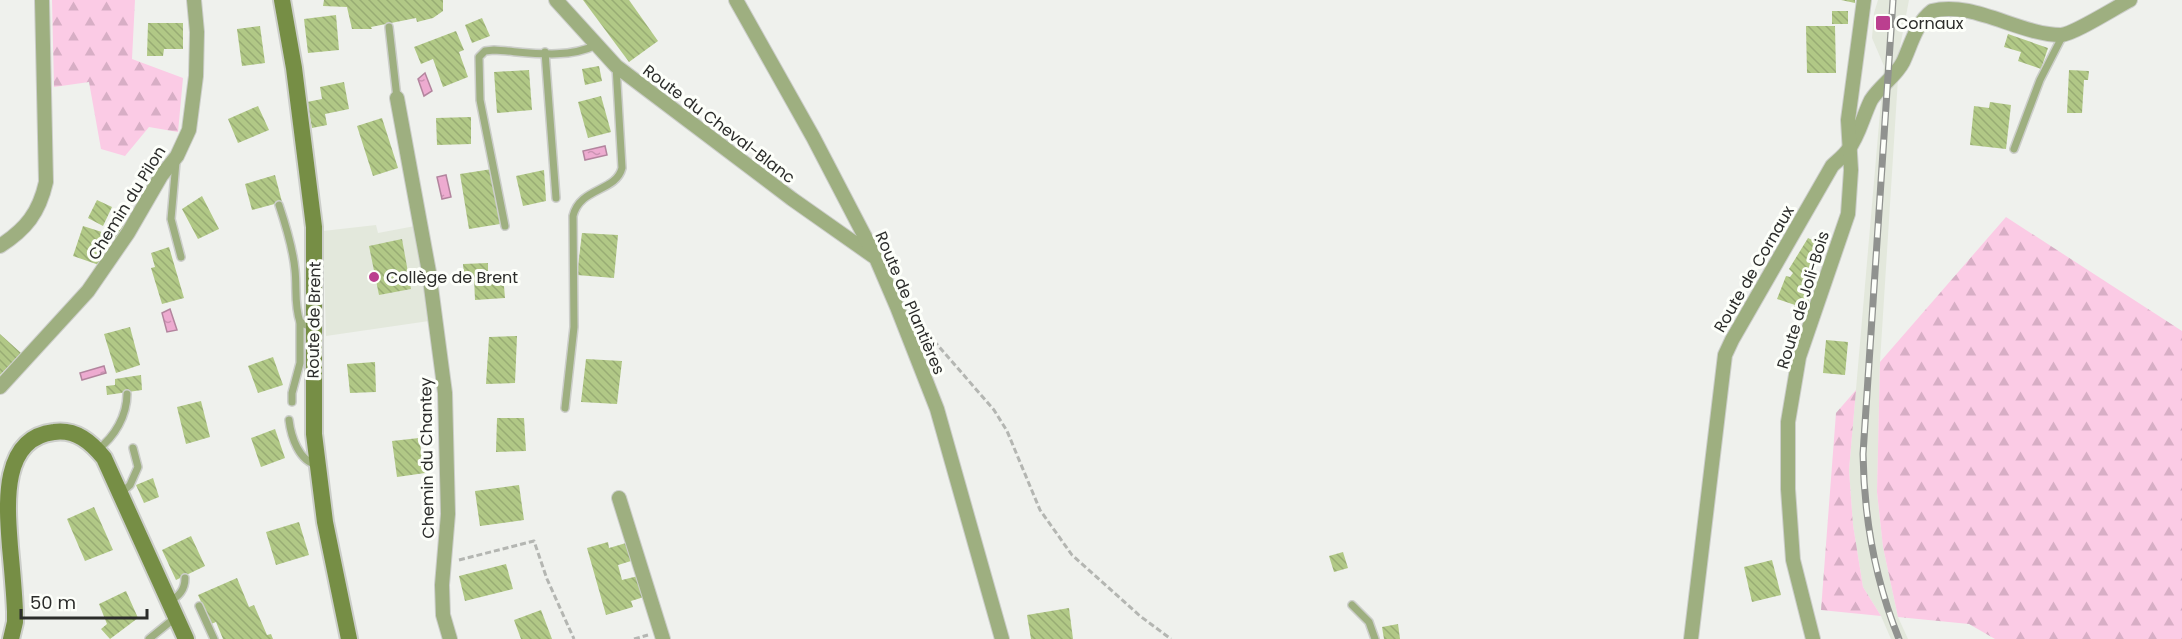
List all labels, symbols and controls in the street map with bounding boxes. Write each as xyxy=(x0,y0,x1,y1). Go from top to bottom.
place label: Cornaux xyxy=(1896,12,1964,35)
marker: Cornaux xyxy=(1874,14,1892,32)
street label: Route du Cheval-Blanc xyxy=(638,59,800,189)
street label: Chemin du Pilon xyxy=(83,142,171,264)
street label: Route de Cornaux xyxy=(1708,201,1800,337)
street label: Route de Plantières xyxy=(869,228,951,378)
street label: Route de Joli-Bois xyxy=(1771,228,1835,372)
street label: Route de Brent xyxy=(301,261,327,379)
place label: Collège de Brent xyxy=(386,266,518,289)
marker: Collège de Brent xyxy=(367,270,381,284)
street label: Chemin du Chantey xyxy=(414,377,440,539)
scale bar xyxy=(21,582,147,620)
text: 50 m xyxy=(30,590,76,615)

